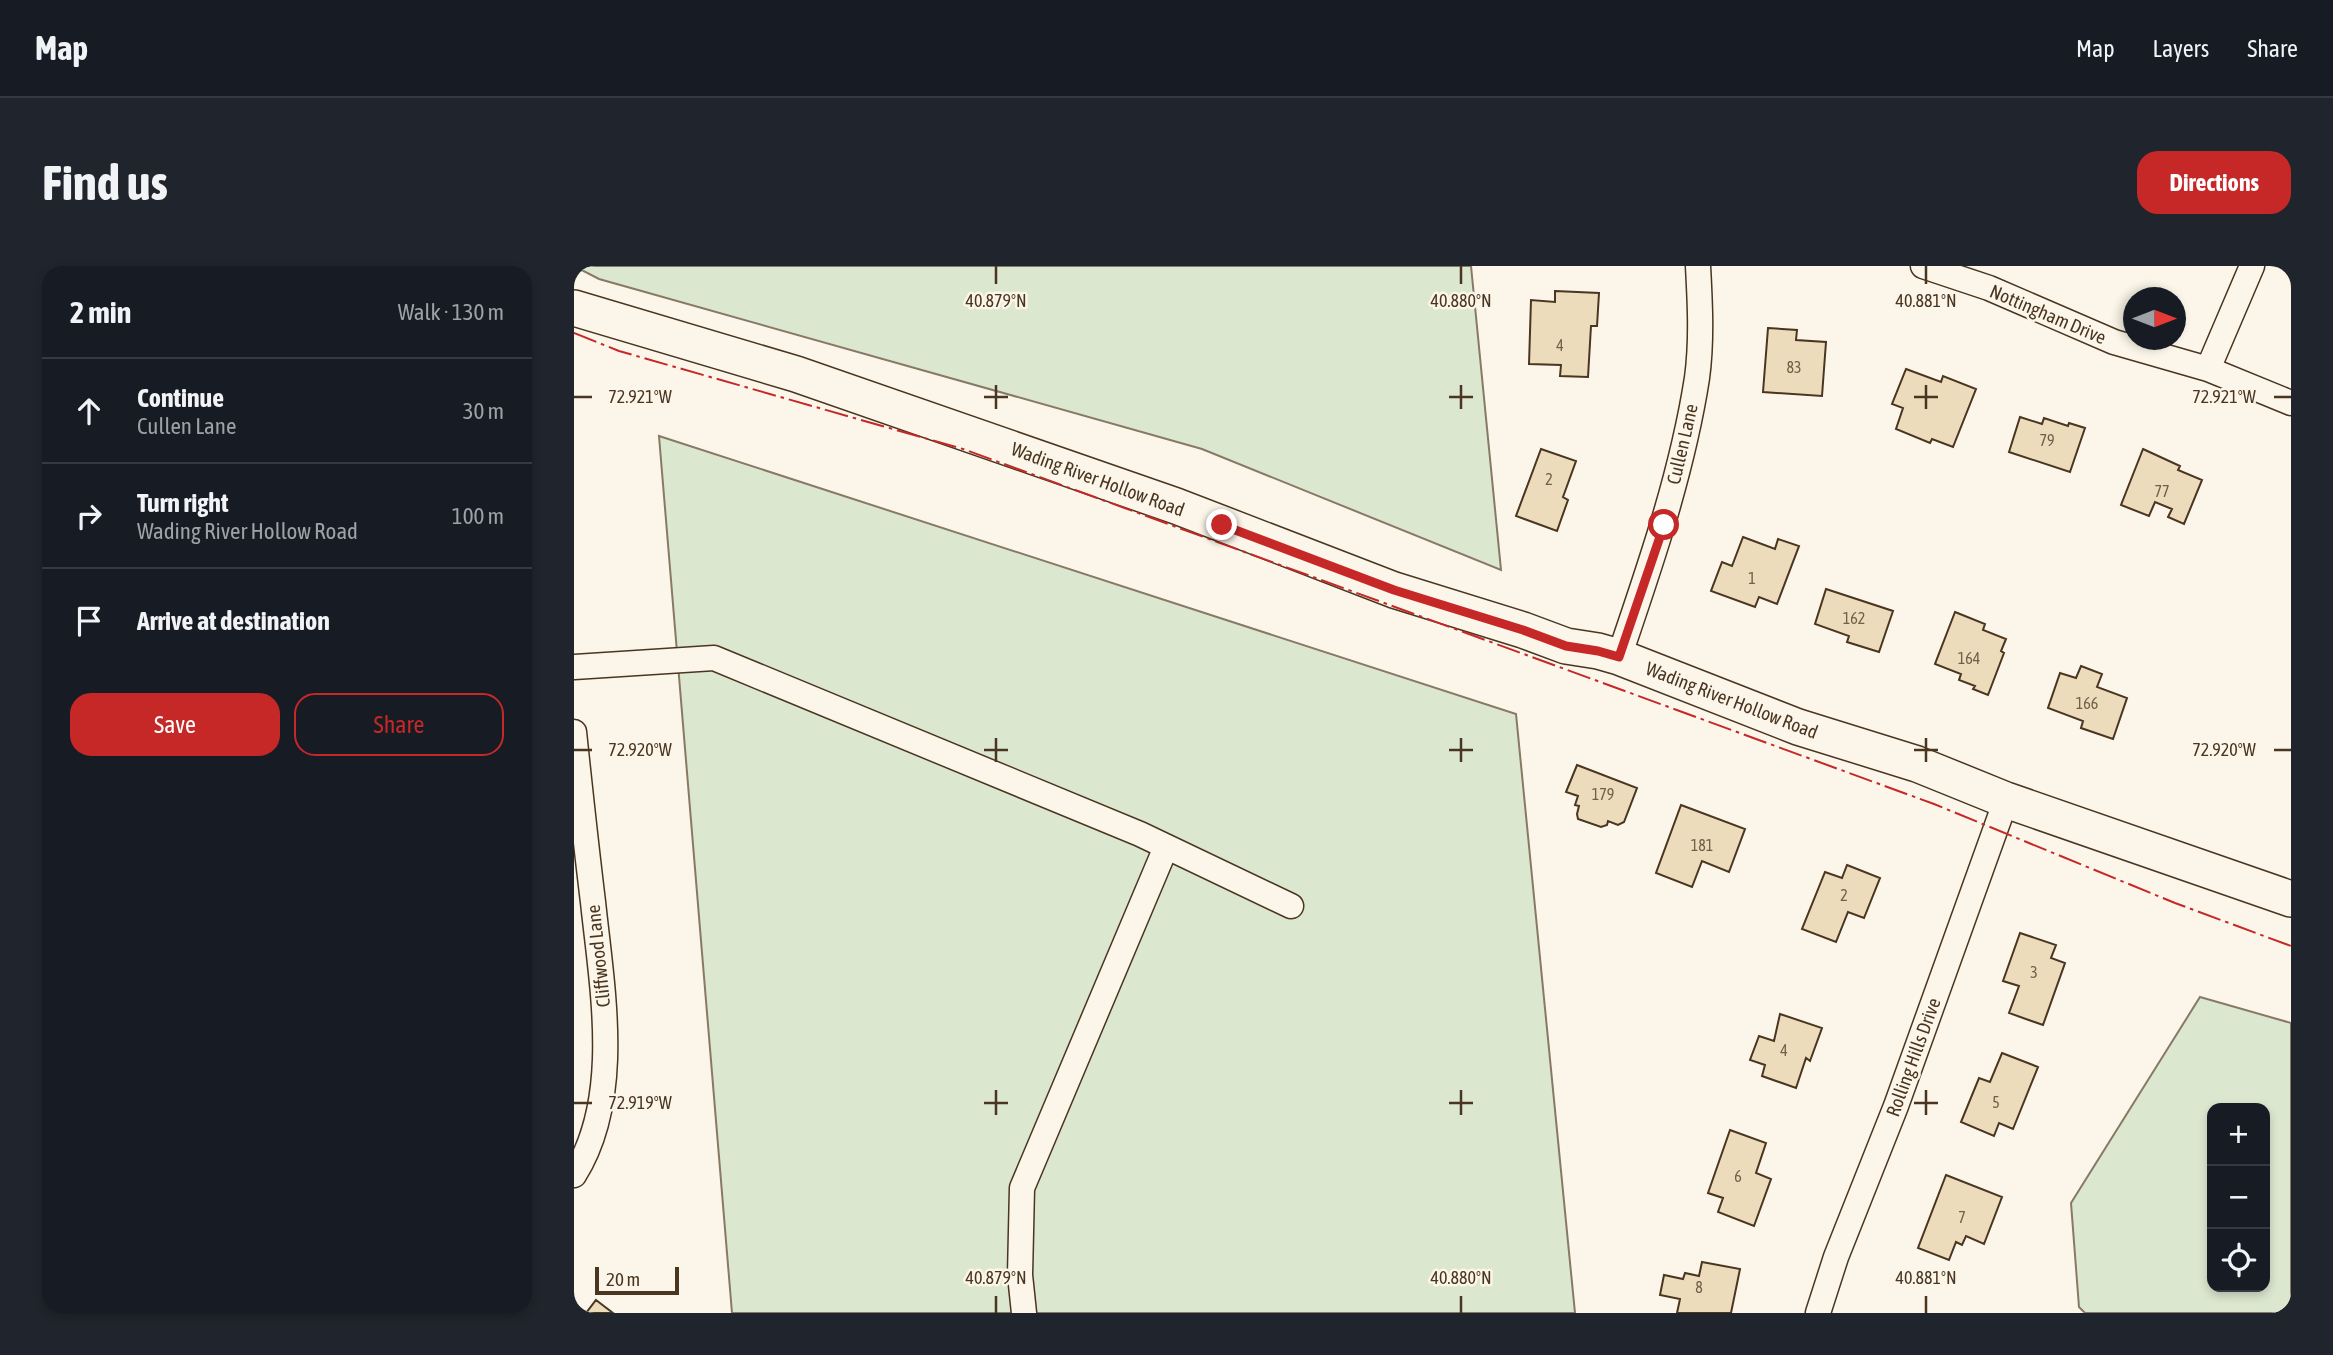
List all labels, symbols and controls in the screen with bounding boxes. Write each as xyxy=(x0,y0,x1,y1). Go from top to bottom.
text: Map xyxy=(35,29,88,67)
text: Map xyxy=(2076,35,2115,62)
text: Layers xyxy=(2153,35,2209,62)
text: Share xyxy=(2247,35,2298,62)
button: Directions xyxy=(2137,151,2291,214)
text: Find us xyxy=(42,154,168,210)
street label: Nottingham Drive xyxy=(1987,280,2109,348)
north arrow xyxy=(2123,287,2186,350)
text: 40.879°N xyxy=(965,290,1027,311)
text: 40.880°N xyxy=(1430,290,1492,311)
text: 40.881°N xyxy=(1895,290,1957,311)
text: 2 min xyxy=(70,295,131,329)
text: Walk · 130 m xyxy=(398,299,504,325)
house number: 4 xyxy=(1556,336,1564,354)
house number: 83 xyxy=(1786,358,1802,376)
text: Continue xyxy=(137,383,224,413)
text: 72.921°W xyxy=(608,386,672,407)
text: 72.921°W xyxy=(2192,386,2256,407)
icon: ahead xyxy=(70,392,108,430)
text: 30 m xyxy=(463,398,504,424)
street label: Cullen Lane xyxy=(1662,402,1702,486)
text: Cullen Lane xyxy=(137,413,236,439)
house number: 79 xyxy=(2039,431,2055,449)
street label: Wading River Hollow Road xyxy=(1008,437,1188,521)
house number: 2 xyxy=(1545,470,1553,488)
house number: 77 xyxy=(2154,482,2170,500)
text: Turn right xyxy=(137,488,228,518)
icon: right xyxy=(70,497,108,535)
text: 100 m xyxy=(452,503,504,529)
route end xyxy=(1206,509,1237,540)
route start xyxy=(1648,509,1679,540)
text: Wading River Hollow Road xyxy=(137,518,358,544)
house number: 1 xyxy=(1748,569,1756,587)
icon: arrive xyxy=(70,602,108,640)
text: Arrive at destination xyxy=(137,606,330,636)
house number: 162 xyxy=(1843,609,1865,627)
house number: 164 xyxy=(1958,649,1980,667)
street label: Wading River Hollow Road xyxy=(1643,657,1821,743)
button: Save xyxy=(70,693,280,756)
button: Share xyxy=(294,693,504,756)
house number: 166 xyxy=(2076,694,2098,712)
text: 72.920°W xyxy=(608,739,672,760)
text: 72.920°W xyxy=(2192,739,2256,760)
house number: 179 xyxy=(1592,785,1614,803)
house number: 181 xyxy=(1691,836,1713,854)
house number: 2 xyxy=(1840,886,1848,904)
street label: Cliffwood Lane xyxy=(582,904,614,1008)
house number: 3 xyxy=(2030,963,2038,981)
street label: Rolling Hills Drive xyxy=(1881,995,1945,1119)
house number: 4 xyxy=(1780,1041,1788,1059)
text: 72.919°W xyxy=(608,1092,672,1113)
house number: 5 xyxy=(1992,1093,2000,1111)
map controls xyxy=(2207,1103,2270,1292)
button: + xyxy=(2207,1103,2270,1166)
button: − xyxy=(2207,1166,2270,1229)
house number: 6 xyxy=(1734,1167,1742,1185)
house number: 7 xyxy=(1958,1208,1966,1226)
button: locate xyxy=(2207,1229,2270,1292)
scale bar xyxy=(595,1264,679,1296)
text: 40.879°N xyxy=(965,1267,1027,1288)
text: 40.880°N xyxy=(1430,1267,1492,1288)
text: 40.881°N xyxy=(1895,1267,1957,1288)
text: 20 m xyxy=(606,1268,640,1290)
house number: 8 xyxy=(1695,1278,1703,1296)

